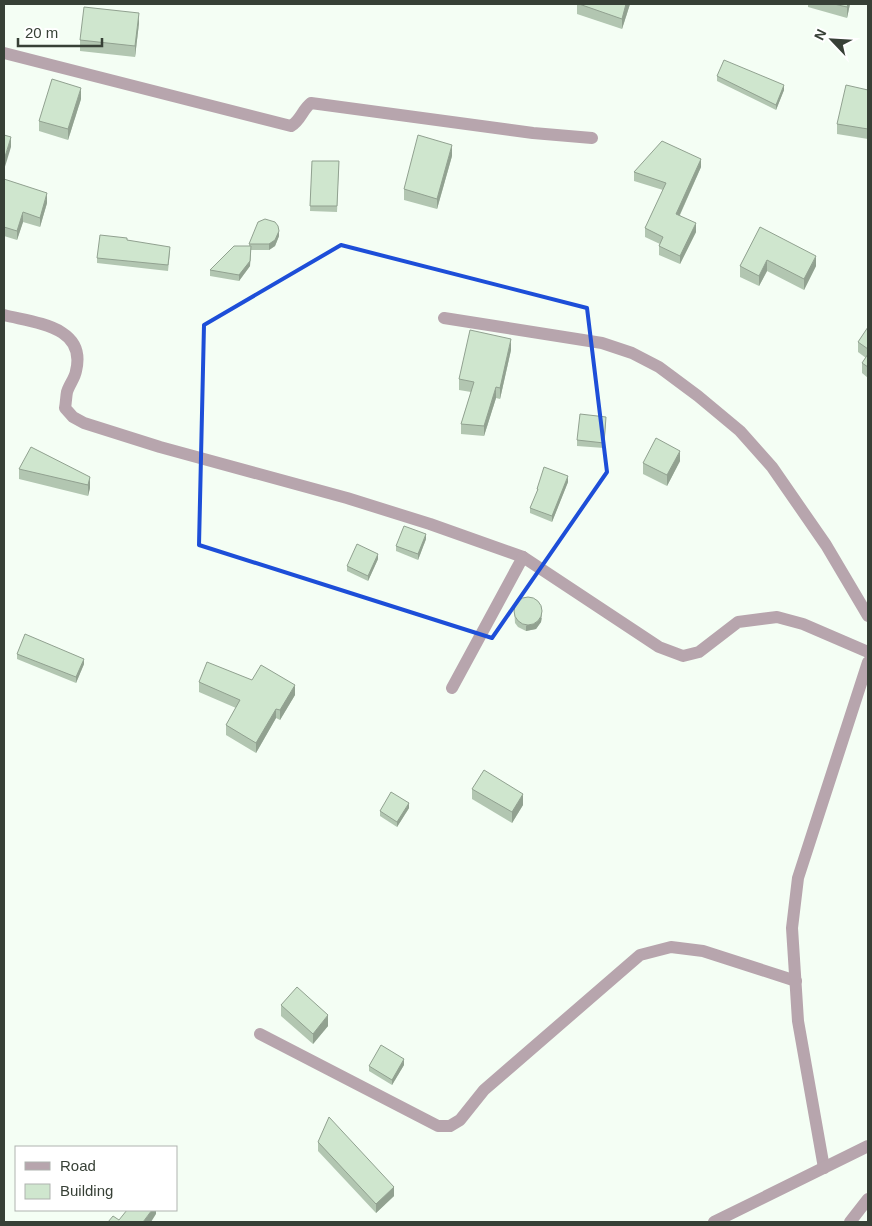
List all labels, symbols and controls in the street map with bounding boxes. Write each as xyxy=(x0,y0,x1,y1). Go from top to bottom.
scale bar xyxy=(18,15,101,47)
north arrow xyxy=(807,15,857,65)
text: 20 m xyxy=(25,24,58,41)
text: N xyxy=(811,27,830,42)
legend xyxy=(15,1146,178,1211)
text: Road xyxy=(60,1157,96,1174)
text: Building xyxy=(60,1182,113,1199)

